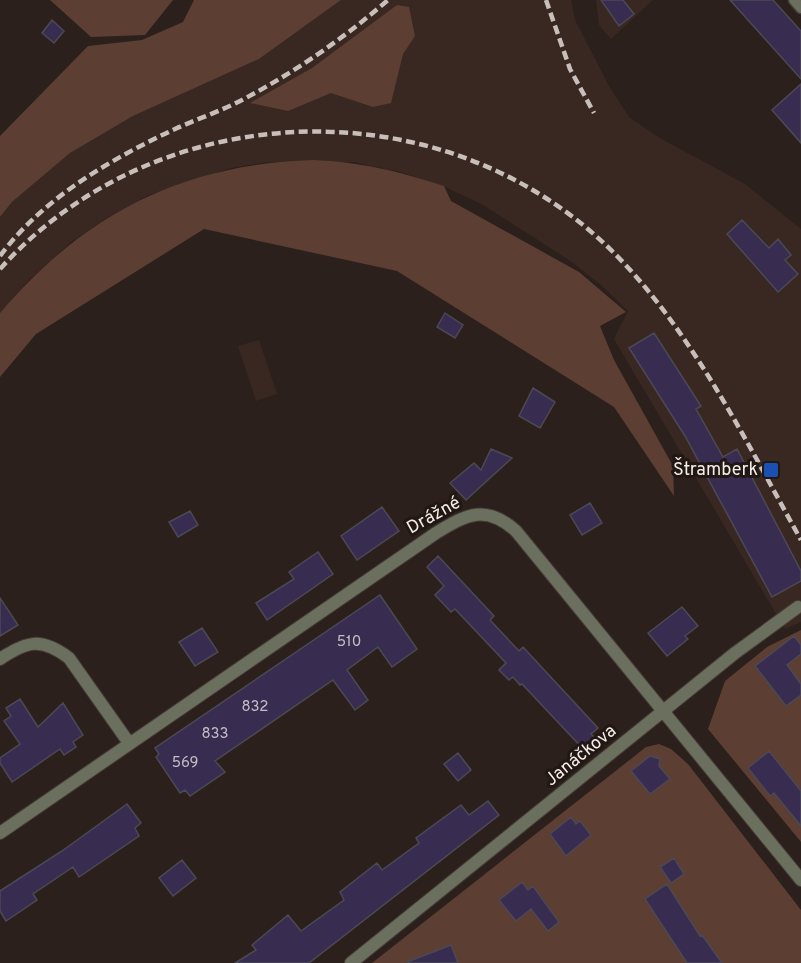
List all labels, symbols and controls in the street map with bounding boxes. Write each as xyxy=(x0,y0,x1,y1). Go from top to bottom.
place label: Štramberk xyxy=(673,457,758,482)
marker: Štramberk xyxy=(762,461,780,479)
street label: Drážné xyxy=(403,492,465,540)
house number: 510 xyxy=(337,633,361,652)
house number: 832 xyxy=(241,698,269,717)
street label: Janáčkova xyxy=(541,720,621,792)
house number: 833 xyxy=(201,725,229,744)
house number: 569 xyxy=(172,754,198,773)

